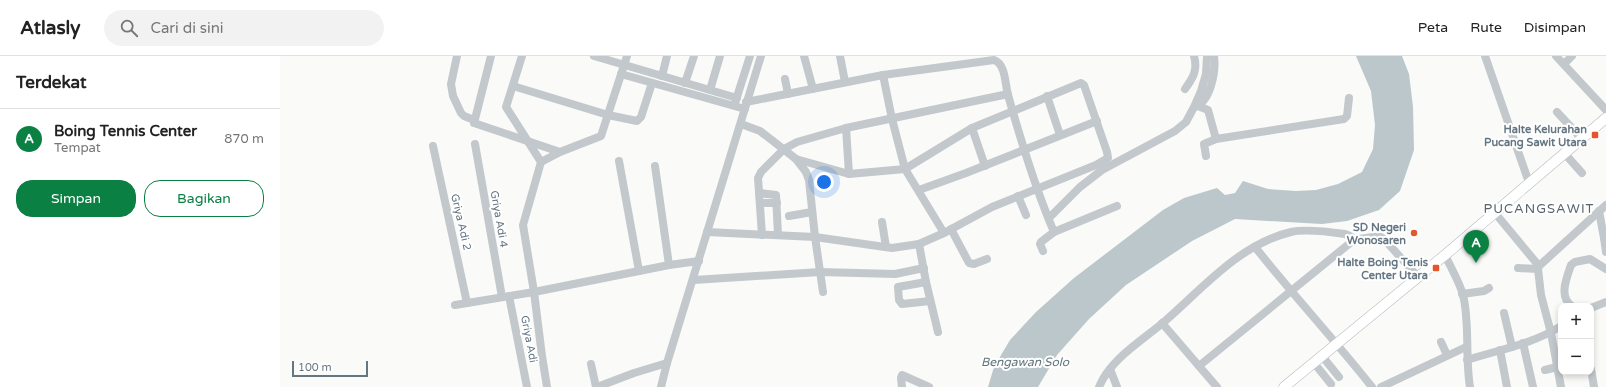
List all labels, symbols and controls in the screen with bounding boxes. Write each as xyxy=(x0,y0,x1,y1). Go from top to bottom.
search box xyxy=(104,10,384,46)
text: Atlasly xyxy=(20,17,80,39)
icon: search xyxy=(118,17,140,39)
text: Cari di sini xyxy=(150,19,224,37)
text: Peta xyxy=(1418,19,1448,36)
text: Rute xyxy=(1470,19,1502,36)
text: Disimpan xyxy=(1524,19,1586,36)
text: Terdekat xyxy=(16,72,86,93)
text: Boing Tennis Center xyxy=(54,122,197,140)
place label: Halte Kelurahan Pucang Sawit Utara xyxy=(1484,123,1587,150)
marker: Halte Kelurahan Pucang Sawit Utara xyxy=(1590,130,1600,140)
text: A xyxy=(24,131,34,147)
text: 870 m xyxy=(224,131,264,147)
text: Tempat xyxy=(54,140,101,156)
your location xyxy=(814,172,834,192)
button: Simpan xyxy=(16,180,136,217)
button: Bagikan xyxy=(144,180,264,217)
street label: Griya Adi 4 xyxy=(488,189,510,249)
street label: Griya Adi 2 xyxy=(448,192,474,252)
district label: PUCANGSAWIT xyxy=(1483,201,1595,217)
place label: SD Negeri Wonosaren xyxy=(1347,221,1406,247)
marker: SD Negeri Wonosaren xyxy=(1409,228,1419,238)
pin: A xyxy=(1463,230,1489,263)
place label: Halte Boing Tenis Center Utara xyxy=(1337,256,1429,282)
marker: Halte Boing Tenis Center Utara xyxy=(1431,263,1441,273)
map controls xyxy=(1558,303,1594,375)
button: + xyxy=(1558,303,1594,339)
street label: Griya Adi xyxy=(518,314,540,364)
button: − xyxy=(1558,339,1594,375)
water label: Bengawan Solo xyxy=(981,355,1070,369)
scale bar xyxy=(292,359,368,378)
text: 100 m xyxy=(298,361,332,374)

